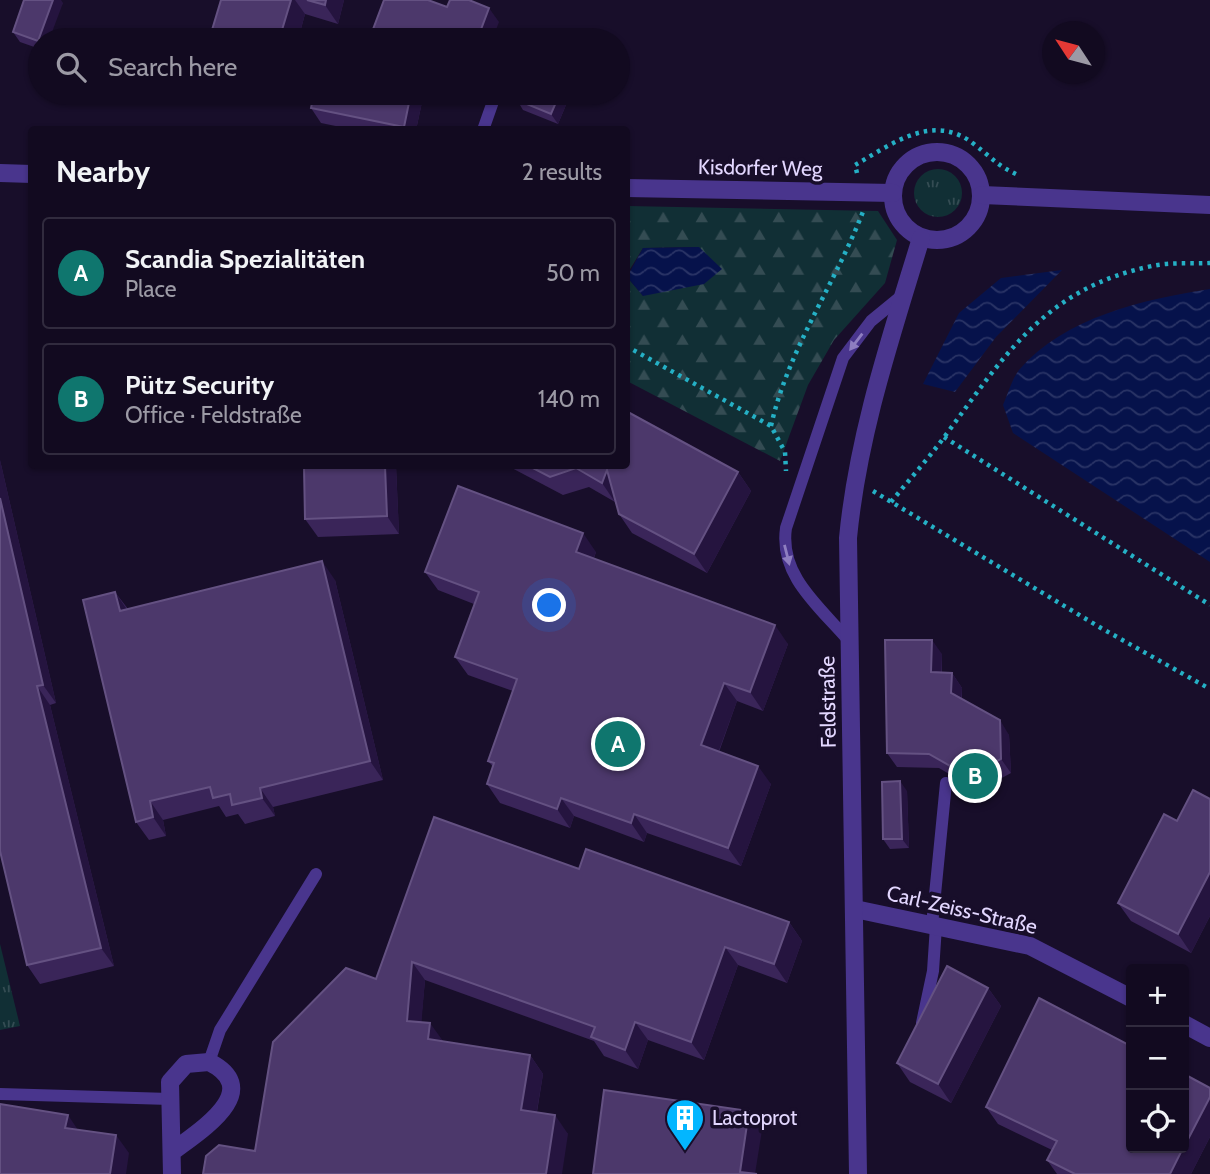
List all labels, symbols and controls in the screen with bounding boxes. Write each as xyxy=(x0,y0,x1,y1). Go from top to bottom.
north arrow xyxy=(1042,21,1105,84)
search box xyxy=(28,28,630,105)
icon: search xyxy=(52,48,90,86)
text: Search here xyxy=(108,51,237,83)
text: Nearby xyxy=(56,153,150,190)
street label: Kisdorfer Weg xyxy=(698,154,823,181)
text: 2 results xyxy=(522,158,602,186)
text: Scandia Spezialitäten xyxy=(125,243,365,275)
text: A xyxy=(74,259,88,287)
text: 50 m xyxy=(546,259,600,287)
text: Place xyxy=(125,275,177,303)
one-way arrow xyxy=(848,332,863,350)
text: Pütz Security xyxy=(125,369,274,401)
text: B xyxy=(74,385,88,413)
text: 140 m xyxy=(538,385,600,413)
text: Office · Feldstraße xyxy=(125,401,302,429)
one-way arrow xyxy=(782,544,793,566)
your location xyxy=(532,588,566,622)
street label: Feldstraße xyxy=(814,655,841,748)
pin: A xyxy=(595,718,641,770)
pin: B xyxy=(952,750,998,802)
street label: Carl-Zeiss-Straße xyxy=(884,880,1040,939)
map controls xyxy=(1126,964,1189,1153)
button: + xyxy=(1126,964,1189,1027)
button: − xyxy=(1126,1027,1189,1090)
button: locate xyxy=(1126,1090,1189,1153)
building icon: Lactoprot xyxy=(664,1097,706,1152)
place label: Lactoprot xyxy=(712,1105,797,1130)

